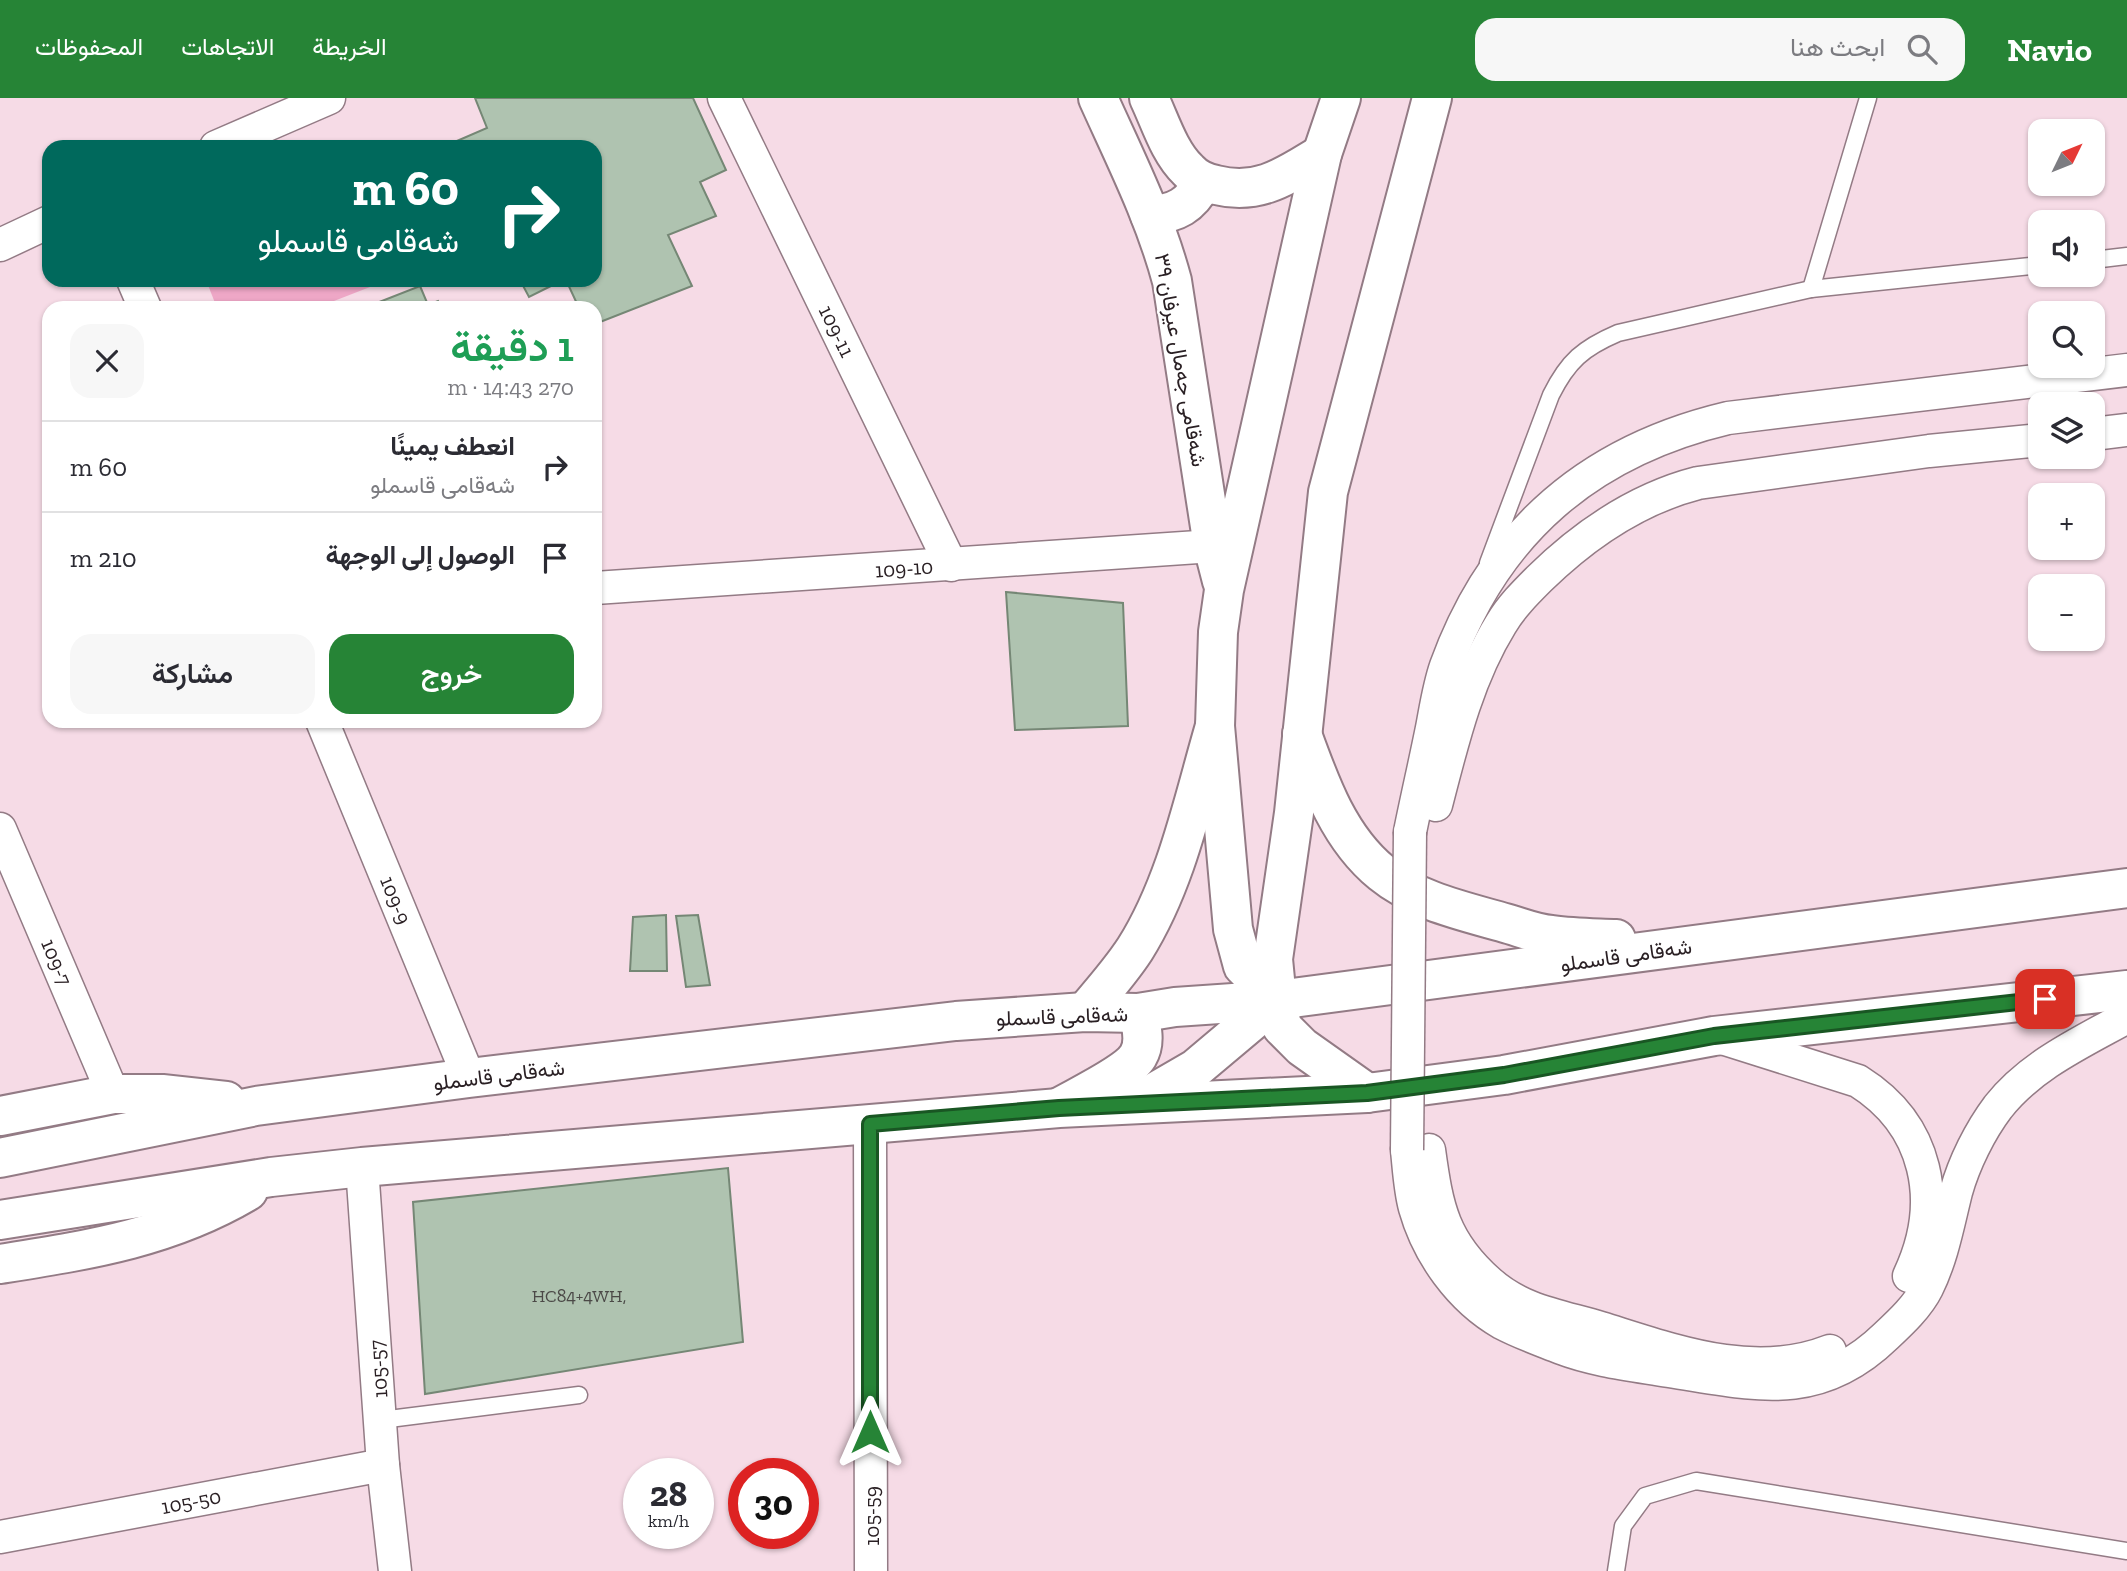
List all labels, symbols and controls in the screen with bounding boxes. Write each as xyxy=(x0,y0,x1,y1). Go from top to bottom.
search box xyxy=(1475,18,1965,81)
icon: search xyxy=(1903,30,1941,68)
text: Navio xyxy=(2007,30,2092,69)
text: ابحث هنا xyxy=(1790,31,1885,63)
text: المحفوظات xyxy=(35,32,143,61)
text: الاتجاهات xyxy=(181,32,274,61)
text: الخريطة xyxy=(312,32,387,61)
north arrow xyxy=(2028,119,2105,196)
map controls xyxy=(2028,119,2105,651)
text: 60 m xyxy=(352,159,459,218)
icon: right xyxy=(483,168,574,259)
button: sound xyxy=(2028,210,2105,287)
text: شەقامی قاسملو xyxy=(257,222,459,260)
street label: شەقامی جەمال عیرفان ٣٩ xyxy=(1149,251,1212,469)
street label: 109-11 xyxy=(814,301,860,361)
button: search xyxy=(2028,301,2105,378)
text: 1 دقيقة xyxy=(450,321,574,372)
button: close xyxy=(70,324,144,398)
text: 270 m · 14:43 xyxy=(447,373,574,401)
button: layers xyxy=(2028,392,2105,469)
text: انعطف يمينًا xyxy=(390,430,515,462)
icon: right xyxy=(536,448,574,486)
text: 60 m xyxy=(70,451,127,483)
text: شەقامی قاسملو xyxy=(370,471,515,499)
button: + xyxy=(2028,483,2105,560)
text: الوصول إلى الوجهة xyxy=(326,539,515,571)
icon: arrive xyxy=(536,539,574,577)
text: 210 m xyxy=(70,542,137,574)
street label: 109-10 xyxy=(874,553,934,583)
button: − xyxy=(2028,574,2105,651)
button: مشاركة xyxy=(70,634,315,714)
button: خروج xyxy=(329,634,574,714)
street label: 109-9 xyxy=(375,872,417,928)
street label: شەقامی قاسملو xyxy=(1559,933,1693,978)
street label: 109-7 xyxy=(36,935,78,989)
pin xyxy=(2015,969,2075,1029)
icon: arrive xyxy=(2026,980,2064,1018)
street label: شەقامی قاسملو xyxy=(995,1001,1129,1032)
street label: شەقامی قاسملو xyxy=(432,1055,566,1096)
house number: HC84+4WH, xyxy=(532,1285,626,1307)
street label: 105-57 xyxy=(363,1339,393,1399)
position arrow xyxy=(833,1395,907,1469)
speed limit sign: 30 xyxy=(728,1458,819,1549)
text: 28 xyxy=(650,1473,687,1515)
street label: 105-50 xyxy=(159,1483,223,1519)
street label: 105-59 xyxy=(859,1486,884,1546)
text: km/h xyxy=(648,1510,689,1532)

